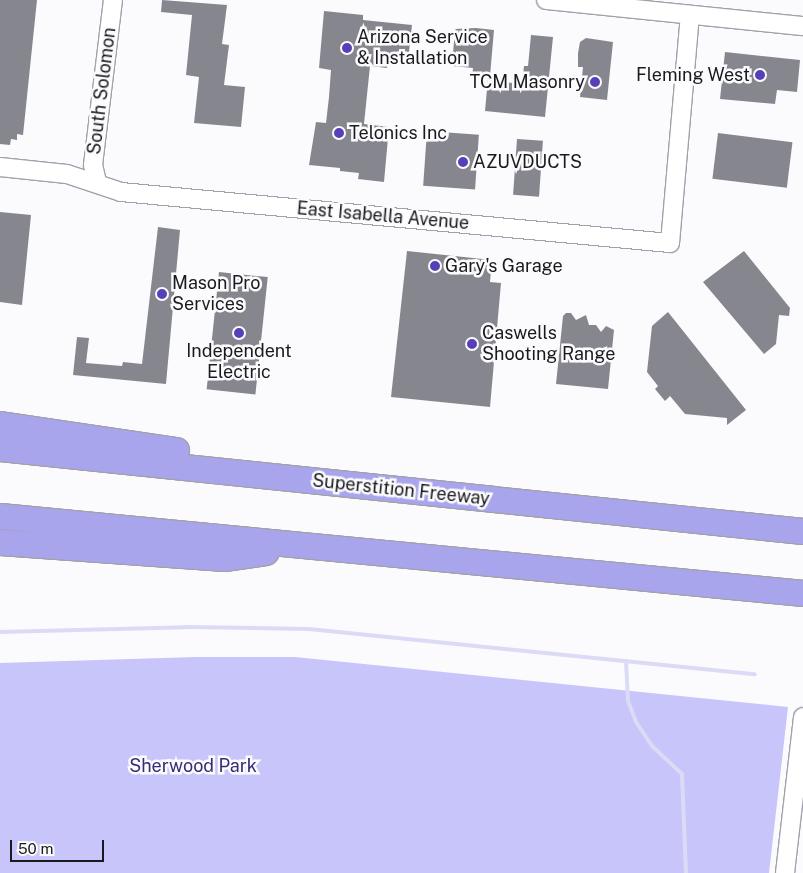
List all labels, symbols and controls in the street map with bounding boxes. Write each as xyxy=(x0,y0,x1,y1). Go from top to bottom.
street label: South Solomon xyxy=(83,26,121,156)
place label: Arizona Service & Installation xyxy=(357,27,488,70)
marker: Arizona Service & Installation xyxy=(341,42,353,54)
place label: Fleming West xyxy=(636,64,750,86)
marker: Fleming West xyxy=(754,69,766,81)
place label: TCM Masonry xyxy=(469,71,585,93)
marker: TCM Masonry xyxy=(589,76,601,88)
place label: Telonics Inc xyxy=(349,122,447,144)
marker: Telonics Inc xyxy=(333,127,345,139)
place label: AZUVDUCTS xyxy=(473,151,582,173)
marker: AZUVDUCTS xyxy=(457,156,469,168)
street label: East Isabella Avenue xyxy=(296,198,470,234)
place label: Gary's Garage xyxy=(445,255,563,277)
marker: Gary's Garage xyxy=(429,260,441,272)
place label: Mason Pro Services xyxy=(172,273,260,316)
marker: Mason Pro Services xyxy=(156,288,168,300)
place label: Caswells Shooting Range xyxy=(482,323,615,366)
marker: Independent Electric xyxy=(233,327,245,339)
marker: Caswells Shooting Range xyxy=(466,338,478,350)
place label: Independent Electric xyxy=(186,341,292,384)
street label: Superstition Freeway xyxy=(311,470,491,510)
park label: Sherwood Park xyxy=(129,755,257,777)
scale bar xyxy=(12,830,106,862)
text: 50 m xyxy=(18,840,53,857)

